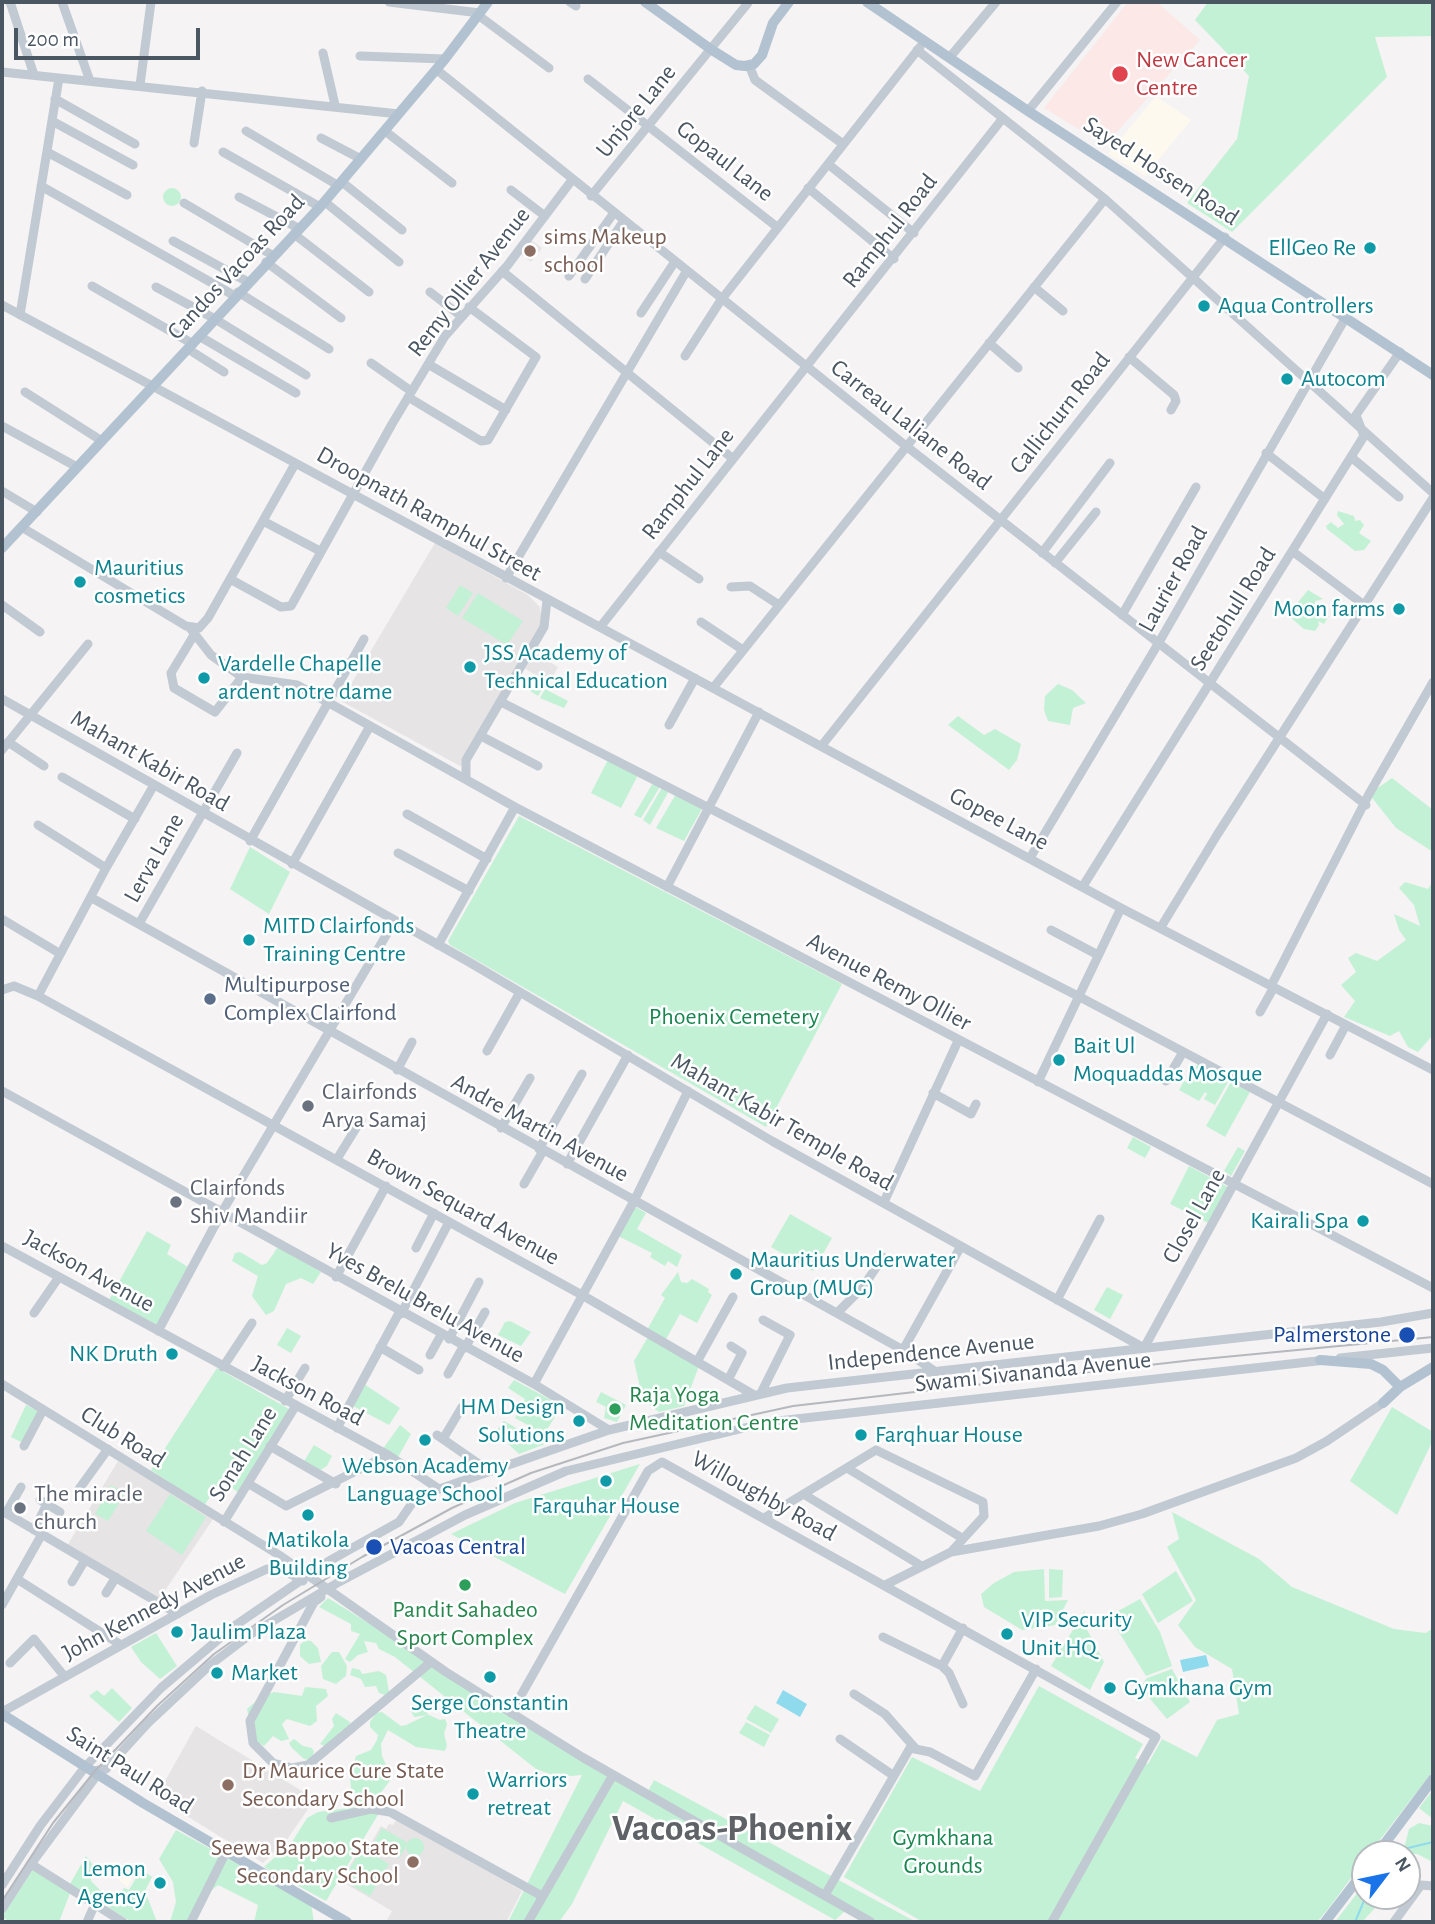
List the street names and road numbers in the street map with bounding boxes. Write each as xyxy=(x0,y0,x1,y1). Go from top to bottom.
street label: Unjore Lane xyxy=(590,58,682,164)
street label: Sayed Hossen Road xyxy=(1078,110,1244,232)
street label: Gopaul Lane xyxy=(671,114,779,208)
street label: Ramphul Road xyxy=(836,168,944,294)
street label: Candos Vacoas Road xyxy=(161,188,311,346)
street label: Remy Ollier Avenue xyxy=(402,201,536,363)
street label: Callichurn Road xyxy=(1003,346,1117,480)
street label: Carreau Laliane Road xyxy=(825,353,997,497)
street label: Ramphul Lane xyxy=(635,422,741,546)
street label: Droopnath Ramphul Street xyxy=(312,440,546,588)
street label: Laurier Road xyxy=(1132,521,1214,637)
street label: Seetohull Road xyxy=(1184,542,1282,676)
street label: Mahant Kabir Road xyxy=(65,704,235,818)
street label: Gopee Lane xyxy=(944,781,1054,857)
street label: Lerva Lane xyxy=(118,808,190,908)
street label: Avenue Remy Ollier xyxy=(802,927,976,1037)
street label: Mahant Kabir Temple Road xyxy=(666,1046,898,1198)
street label: Andre Martin Avenue xyxy=(446,1067,634,1189)
street label: Brown Sequard Avenue xyxy=(362,1142,564,1272)
street label: Closel Lane xyxy=(1156,1163,1232,1269)
street label: Jackson Avenue xyxy=(19,1223,159,1319)
street label: Yves Brelu Brelu Avenue xyxy=(321,1236,529,1370)
street label: Independence Avenue xyxy=(826,1327,1036,1377)
street label: Swami Sivananda Avenue xyxy=(914,1345,1152,1399)
street label: Jackson Road xyxy=(247,1349,369,1433)
street label: Club Road xyxy=(75,1400,171,1474)
street label: Sonah Lane xyxy=(203,1401,283,1507)
street label: Willoughby Road xyxy=(687,1444,841,1548)
street label: John Kennedy Avenue xyxy=(58,1547,250,1667)
street label: Saint Paul Road xyxy=(61,1719,199,1821)

